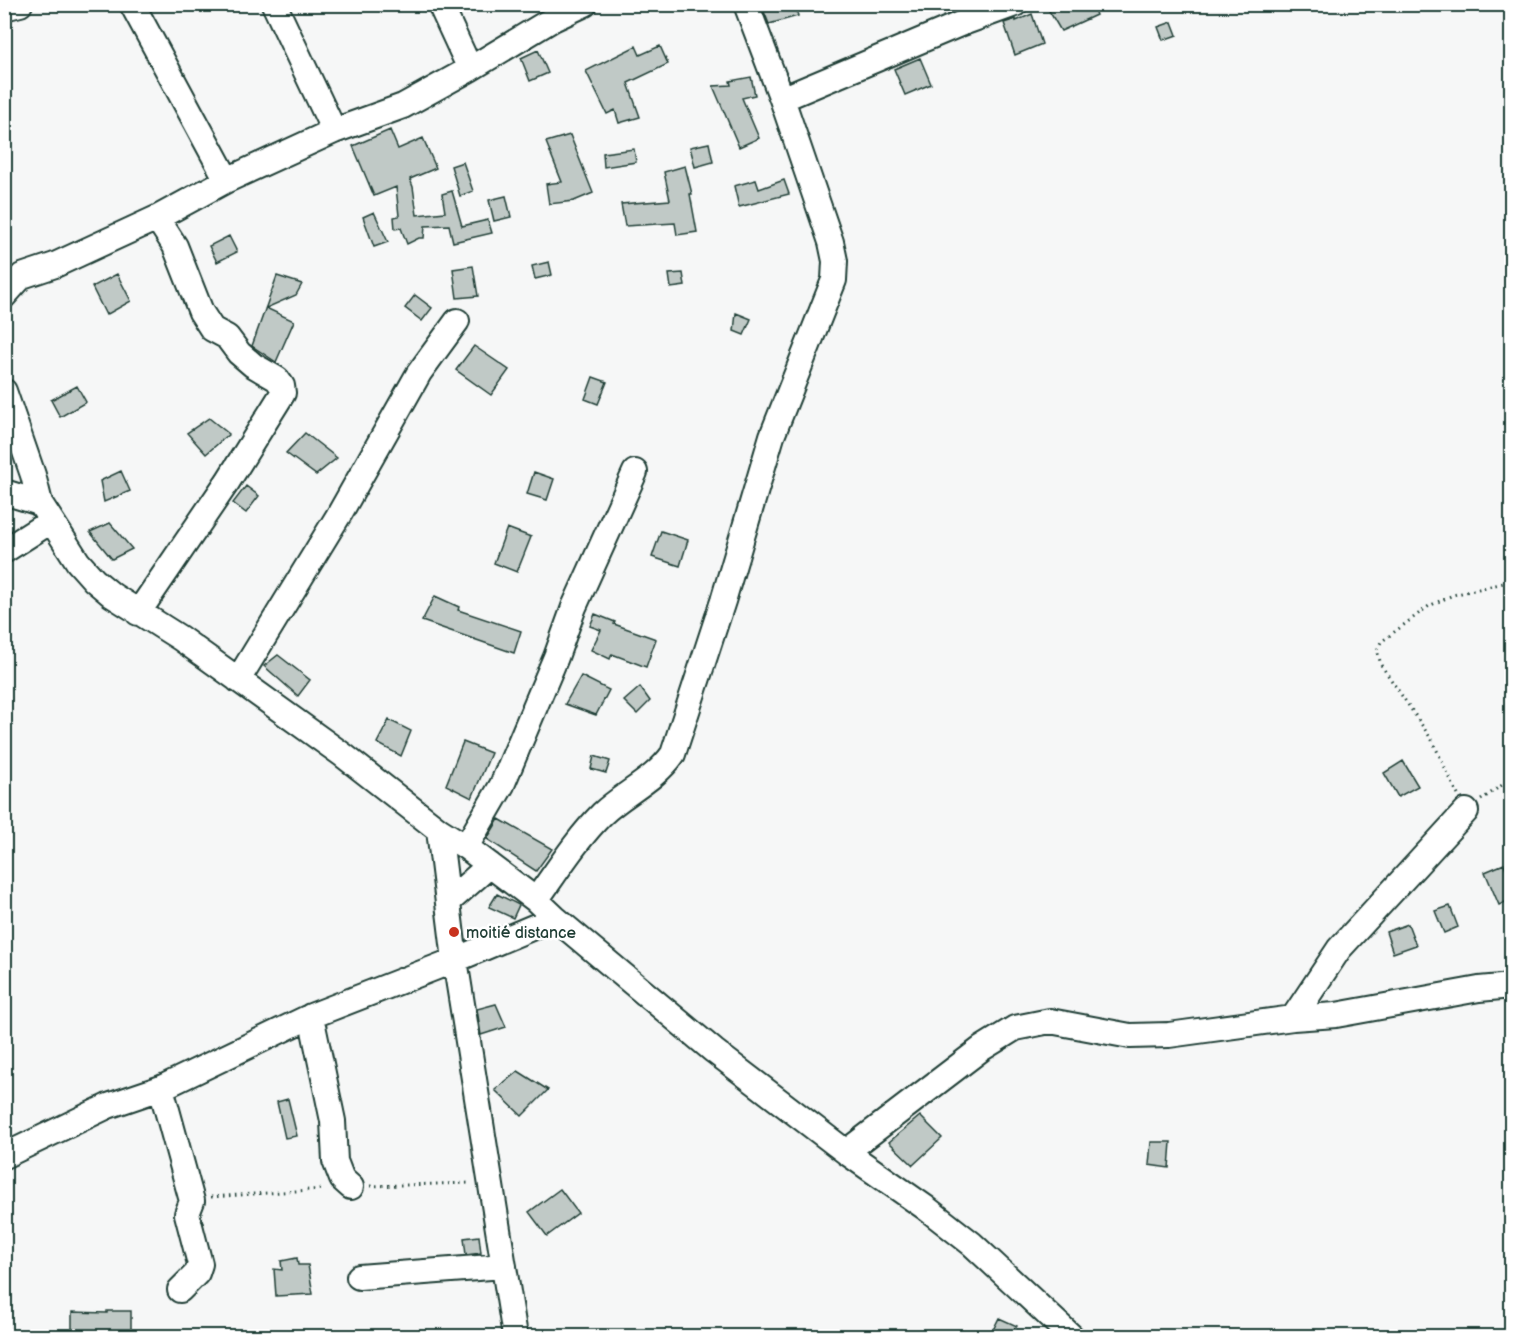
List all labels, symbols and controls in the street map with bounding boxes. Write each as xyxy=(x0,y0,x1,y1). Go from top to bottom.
place label: moitié distance xyxy=(466,924,577,943)
marker: moitié distance xyxy=(447,925,461,939)

